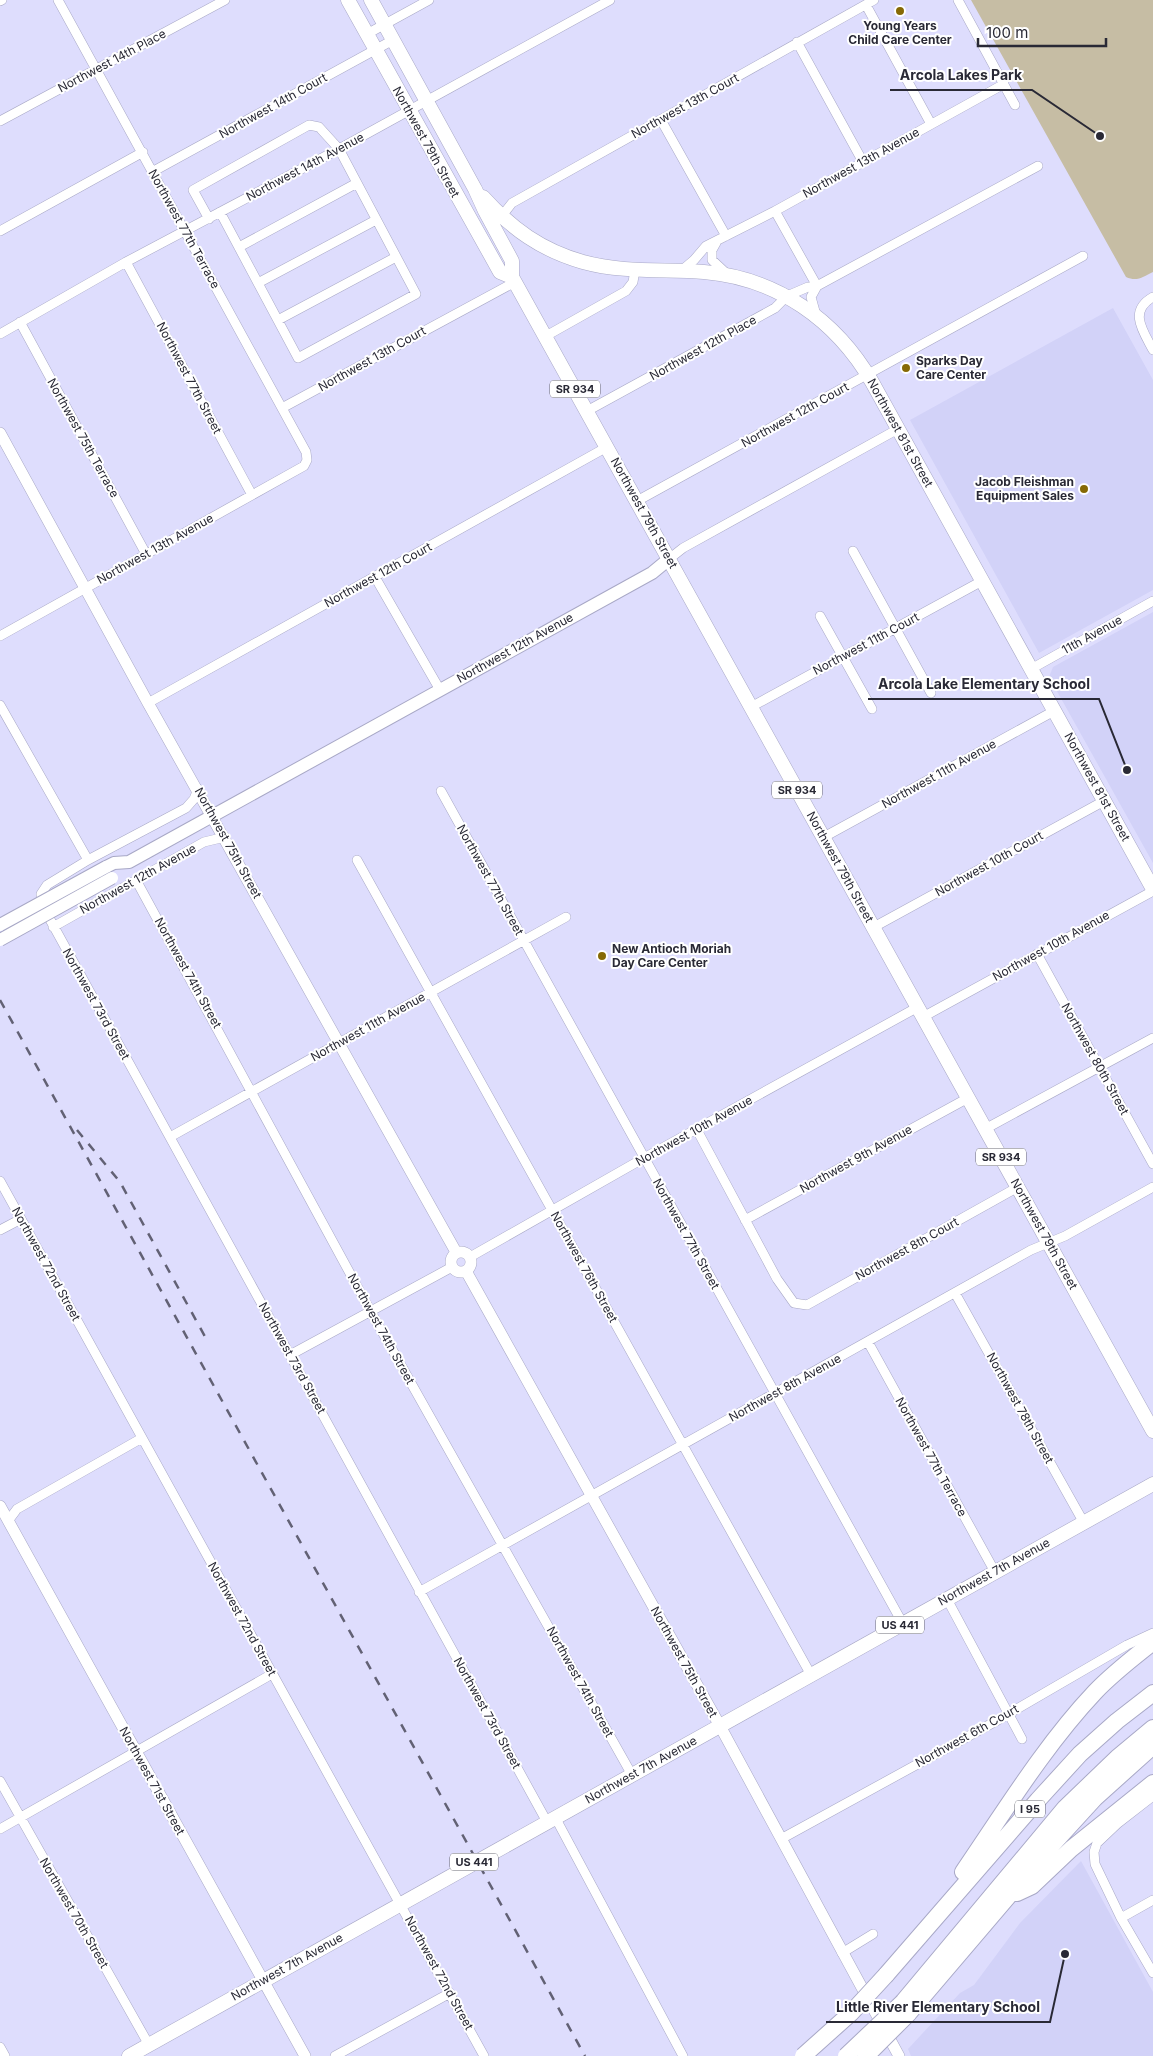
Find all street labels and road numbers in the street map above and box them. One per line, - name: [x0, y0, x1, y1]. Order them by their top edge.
- street label: Northwest 14th Place: [55, 26, 168, 95]
- street label: Northwest 14th Court: [216, 70, 329, 141]
- street label: Northwest 13th Court: [628, 70, 741, 141]
- street label: Northwest 79th Street: [390, 84, 463, 200]
- street label: Northwest 13th Avenue: [800, 124, 922, 201]
- street label: Northwest 14th Avenue: [243, 129, 366, 204]
- street label: Northwest 77th Terrace: [145, 167, 223, 291]
- street label: Northwest 12th Place: [647, 312, 759, 383]
- street label: Northwest 77th Street: [154, 319, 225, 436]
- street label: Northwest 13th Court: [315, 323, 428, 394]
- street label: Northwest 75th Terrace: [44, 375, 123, 500]
- street label: Northwest 81st Street: [864, 376, 937, 490]
- street label: Northwest 12th Court: [738, 379, 851, 450]
- road number: SR 934: [550, 380, 600, 398]
- street label: Northwest 79th Street: [608, 455, 681, 571]
- street label: Northwest 13th Avenue: [94, 510, 216, 587]
- street label: Northwest 12th Court: [321, 539, 434, 610]
- street label: Northwest 12th Avenue: [454, 609, 576, 686]
- street label: Northwest 11th Court: [810, 609, 922, 678]
- street label: 11th Avenue: [1059, 612, 1124, 657]
- street label: Northwest 81st Street: [1061, 730, 1134, 844]
- street label: Northwest 11th Avenue: [879, 736, 999, 811]
- road number: SR 934: [772, 782, 822, 798]
- street label: Northwest 75th Street: [192, 785, 265, 901]
- street label: Northwest 79th Street: [804, 809, 877, 925]
- street label: Northwest 77th Street: [454, 822, 527, 938]
- street label: Northwest 10th Court: [932, 828, 1045, 899]
- street label: Northwest 12th Avenue: [77, 840, 199, 917]
- street label: Northwest 10th Avenue: [990, 907, 1112, 984]
- street label: Northwest 74th Street: [152, 915, 225, 1031]
- street label: Northwest 73rd Street: [60, 945, 133, 1062]
- street label: Northwest 11th Avenue: [308, 989, 428, 1064]
- street label: Northwest 80th Street: [1058, 1000, 1132, 1117]
- street label: Northwest 10th Avenue: [633, 1092, 755, 1169]
- street label: Northwest 9th Avenue: [797, 1121, 915, 1196]
- road number: SR 934: [976, 1148, 1026, 1166]
- street label: Northwest 77th Street: [650, 1176, 723, 1292]
- street label: Northwest 79th Street: [1008, 1176, 1081, 1292]
- street label: Northwest 72nd Street: [9, 1204, 84, 1323]
- street label: Northwest 76th Street: [548, 1209, 621, 1325]
- street label: Northwest 8th Court: [853, 1214, 961, 1283]
- street label: Northwest 74th Street: [345, 1271, 418, 1387]
- street label: Northwest 73rd Street: [256, 1299, 329, 1416]
- street label: Northwest 8th Avenue: [726, 1350, 844, 1425]
- street label: Northwest 78th Street: [984, 1350, 1057, 1466]
- street label: Northwest 77th Terrace: [892, 1395, 970, 1519]
- street label: Northwest 7th Avenue: [935, 1535, 1052, 1609]
- street label: Northwest 72nd Street: [205, 1559, 280, 1678]
- street label: Northwest 75th Street: [648, 1604, 721, 1720]
- road number: US 441: [876, 1616, 924, 1634]
- street label: Northwest 74th Street: [544, 1624, 617, 1740]
- street label: Northwest 73rd Street: [451, 1654, 524, 1771]
- street label: Northwest 6th Court: [913, 1701, 1021, 1770]
- street label: Northwest 71st Street: [116, 1724, 188, 1838]
- street label: Northwest 7th Avenue: [582, 1733, 699, 1807]
- road number: I 95: [1015, 1800, 1045, 1818]
- road number: US 441: [450, 1854, 498, 1870]
- street label: Northwest 70th Street: [37, 1855, 112, 1971]
- street label: Northwest 72nd Street: [402, 1913, 477, 2032]
- street label: Northwest 7th Avenue: [228, 1930, 345, 2004]

